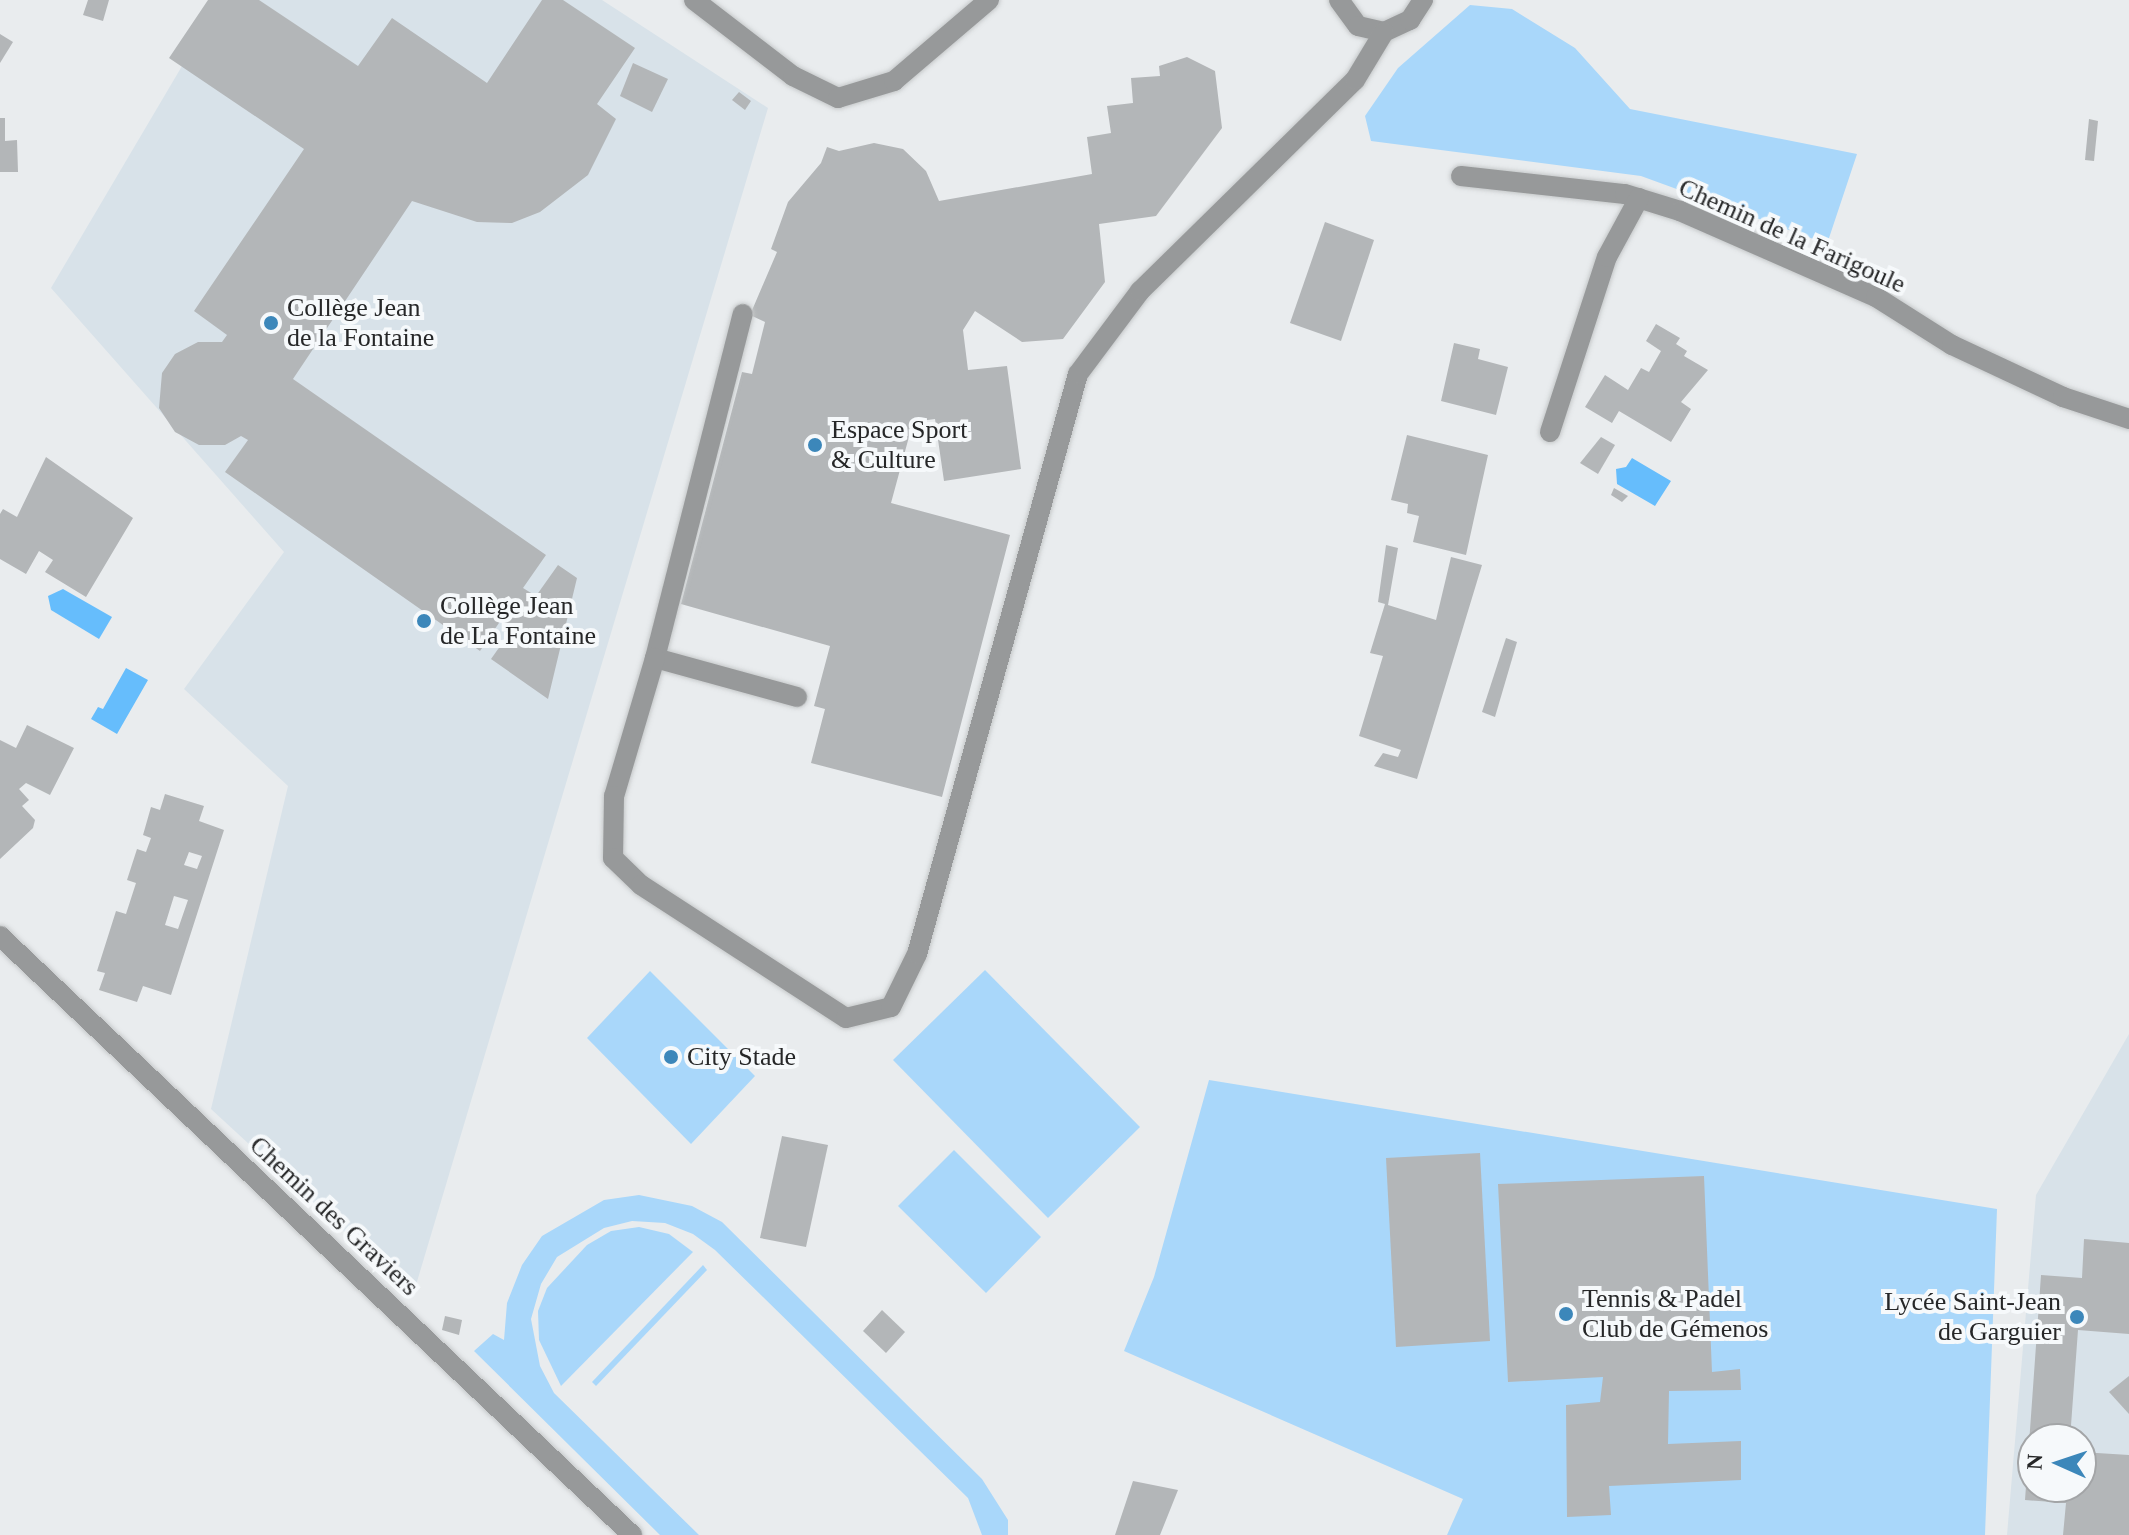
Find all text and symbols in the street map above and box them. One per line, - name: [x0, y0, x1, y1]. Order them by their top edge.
- street label: Chemin de la Farigoule: [1674, 172, 1910, 300]
- place label: Collège Jean de la Fontaine: [287, 292, 434, 354]
- marker: Collège Jean de la Fontaine: [262, 314, 280, 332]
- place label: Espace Sport & Culture: [831, 414, 967, 476]
- marker: Espace Sport & Culture: [806, 436, 824, 454]
- place label: Collège Jean de La Fontaine: [440, 590, 596, 652]
- marker: Collège Jean de La Fontaine: [415, 612, 433, 630]
- place label: City Stade: [687, 1041, 796, 1073]
- marker: City Stade: [662, 1048, 680, 1066]
- street label: Chemin des Graviers: [243, 1130, 425, 1302]
- place label: Tennis & Padel Club de Gémenos: [1582, 1283, 1768, 1344]
- place label: Lycée Saint-Jean de Garguier: [1884, 1286, 2061, 1348]
- marker: Tennis & Padel Club de Gémenos: [1557, 1305, 1575, 1323]
- marker: Lycée Saint-Jean de Garguier: [2068, 1308, 2086, 1326]
- north arrow: [2017, 1423, 2097, 1503]
- text: N: [2022, 1453, 2047, 1470]

